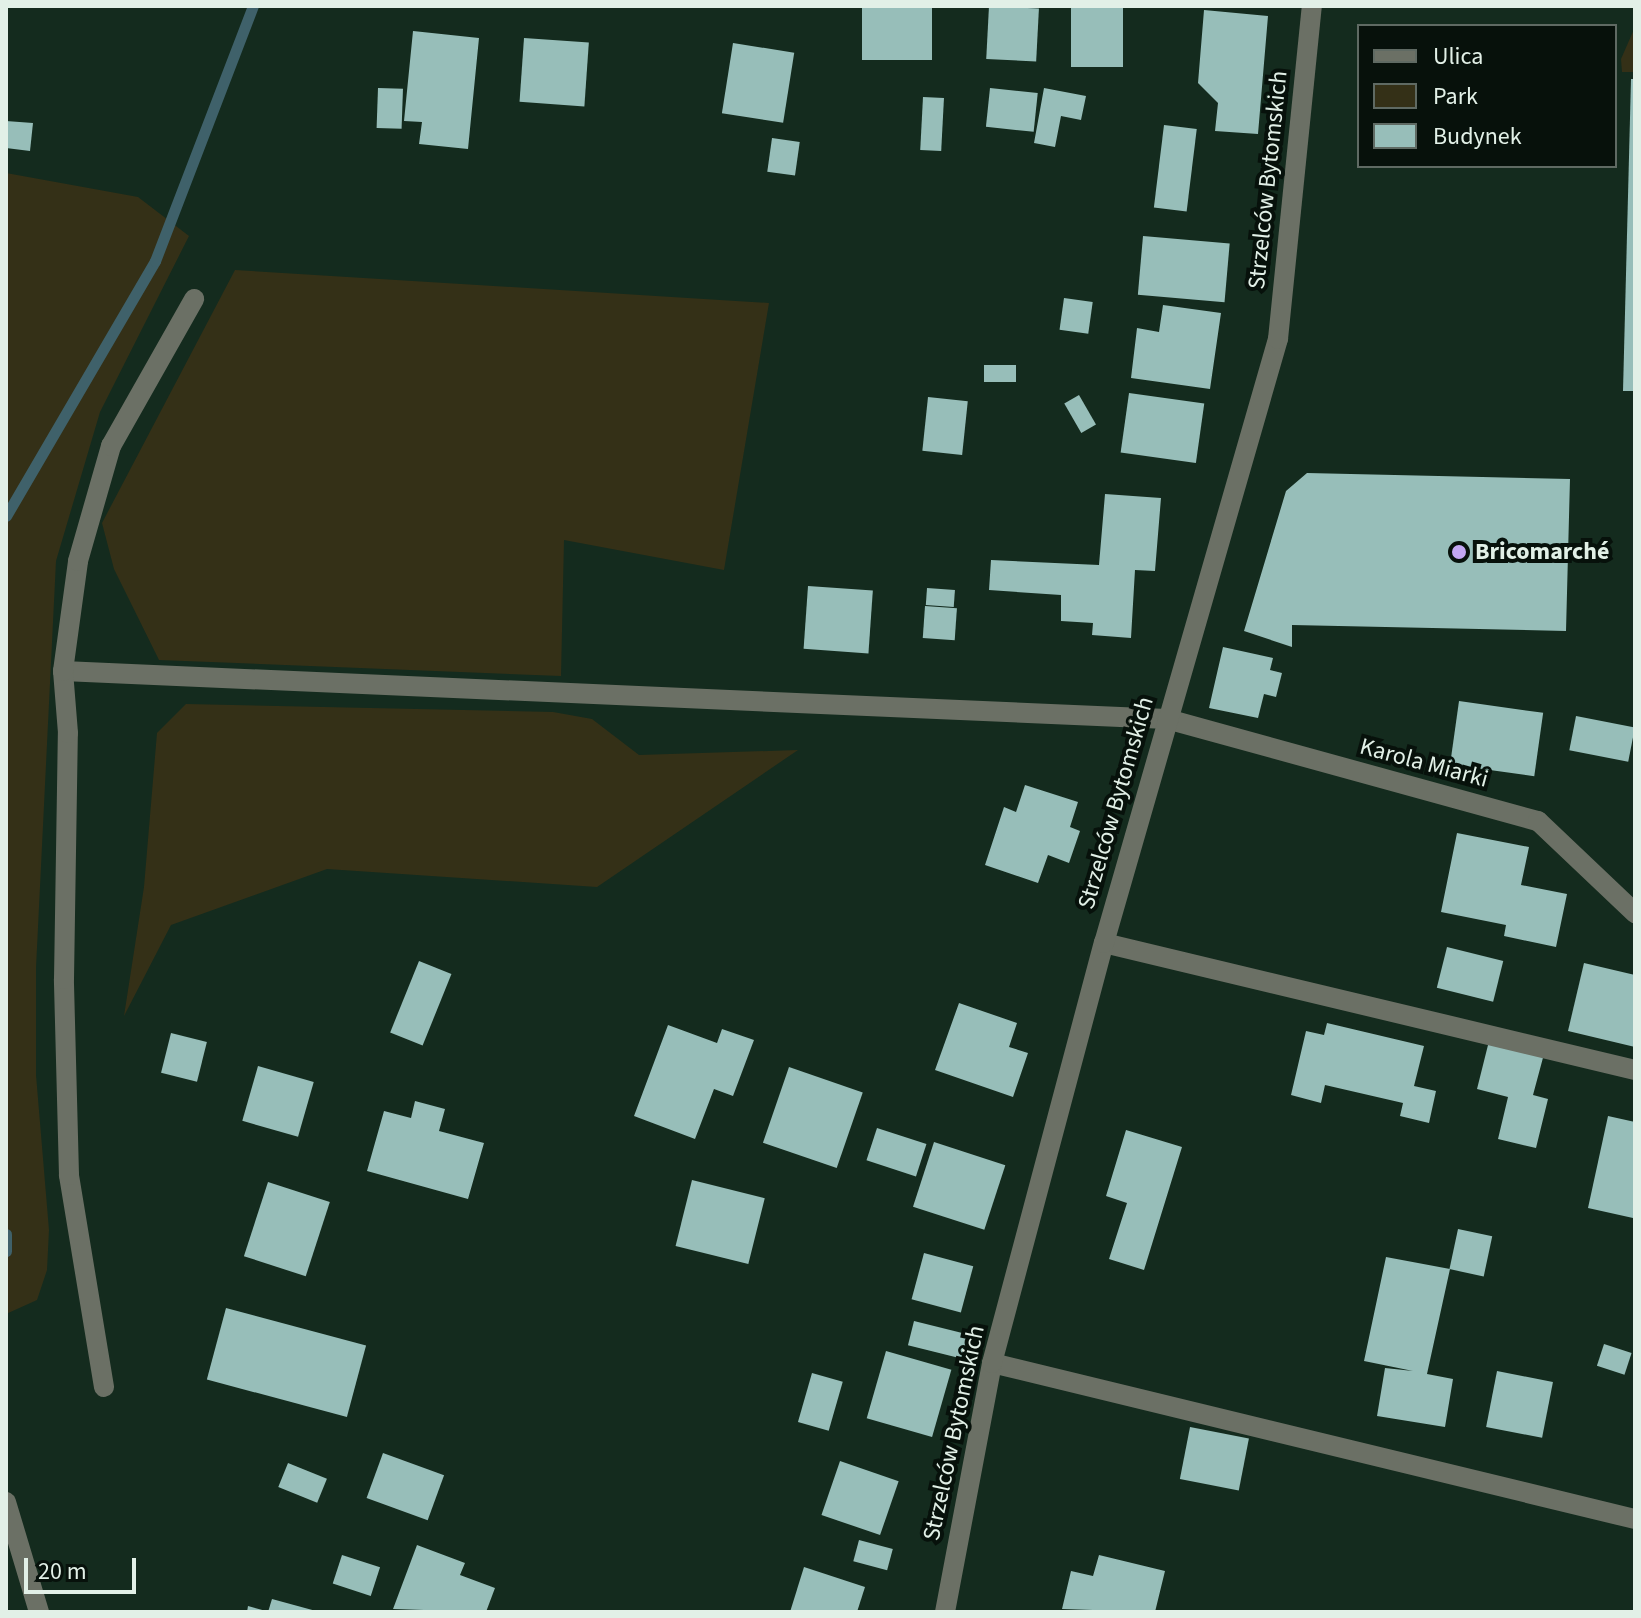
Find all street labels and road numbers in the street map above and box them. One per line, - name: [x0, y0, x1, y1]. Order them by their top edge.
- street label: Strzelców Bytomskich: [1242, 69, 1294, 291]
- street label: Strzelców Bytomskich: [1072, 694, 1160, 912]
- street label: Karola Miarki: [1357, 732, 1491, 794]
- street label: Strzelców Bytomskich: [917, 1323, 991, 1543]

